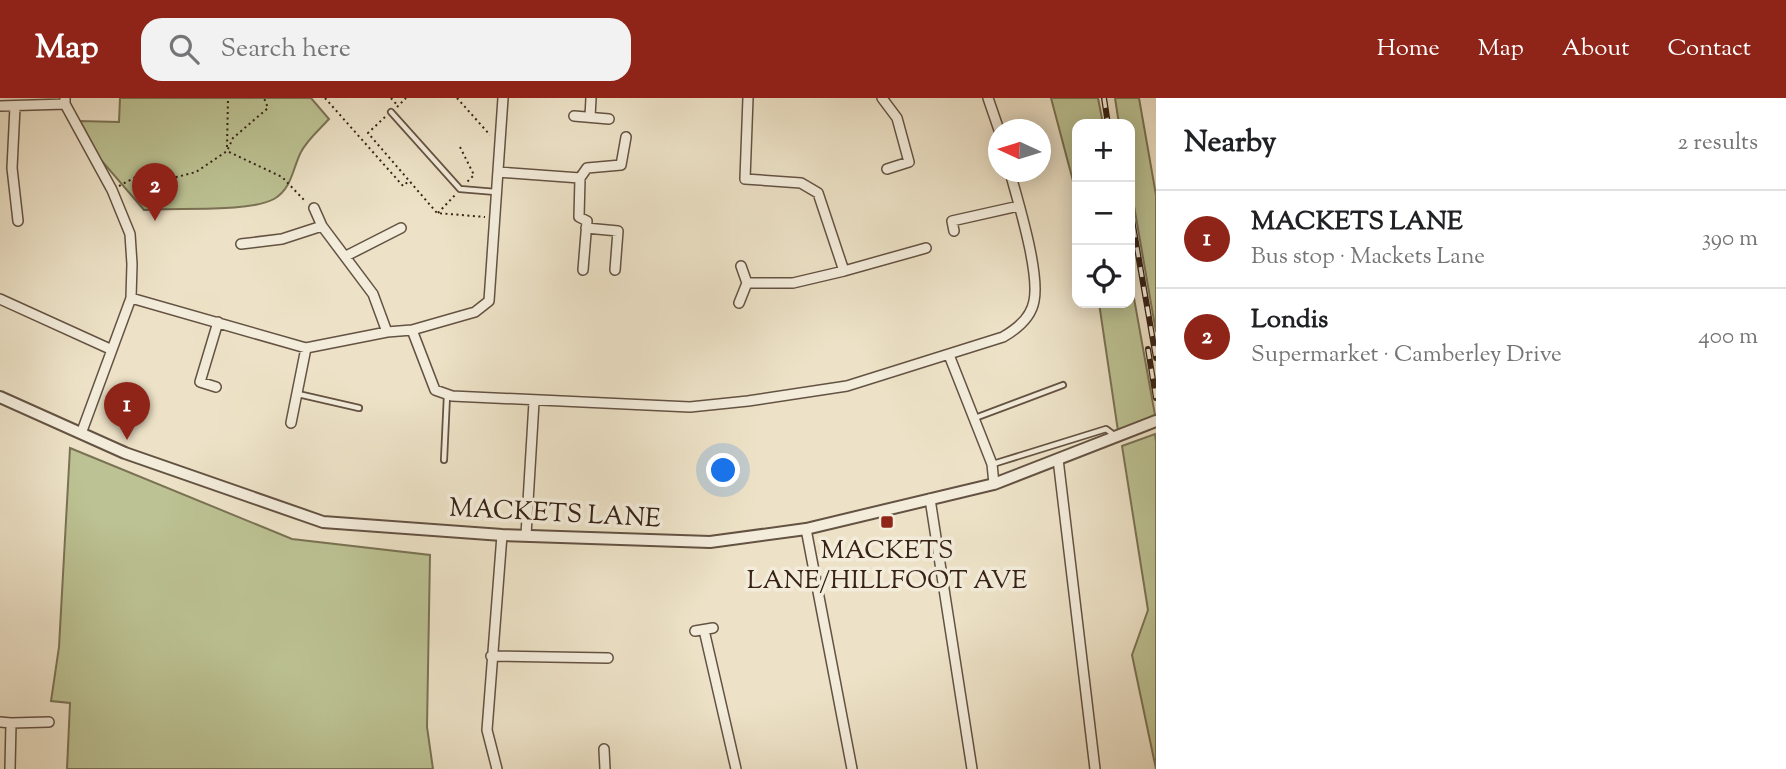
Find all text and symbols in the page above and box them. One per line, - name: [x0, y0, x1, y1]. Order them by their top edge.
- search box: [141, 18, 631, 81]
- text: Map: [35, 25, 99, 73]
- icon: search: [165, 30, 203, 68]
- text: Search here: [221, 31, 351, 68]
- text: Home: [1377, 32, 1440, 66]
- text: Map: [1478, 32, 1524, 66]
- text: About: [1562, 32, 1629, 66]
- text: Contact: [1667, 32, 1751, 66]
- north arrow: [988, 119, 1051, 182]
- map controls: [1072, 119, 1135, 308]
- button: +: [1072, 119, 1135, 182]
- text: Nearby: [1184, 122, 1276, 165]
- text: 2 results: [1678, 127, 1758, 160]
- pin: 2: [132, 163, 178, 221]
- button: −: [1072, 182, 1135, 245]
- text: MACKETS LANE: [1251, 204, 1463, 241]
- text: 1: [1203, 223, 1211, 256]
- text: 390 m: [1702, 223, 1758, 256]
- text: Bus stop · Mackets Lane: [1251, 241, 1485, 274]
- button: locate: [1072, 245, 1135, 308]
- text: Londis: [1251, 302, 1328, 339]
- text: 2: [1202, 321, 1212, 354]
- text: 400 m: [1698, 321, 1758, 354]
- text: Supermarket · Camberley Drive: [1251, 339, 1562, 372]
- pin: 1: [104, 382, 150, 440]
- your location: [706, 453, 740, 487]
- street label: MACKETS LANE: [448, 490, 662, 539]
- marker: MACKETS LANE/HILLFOOT AVE: [879, 514, 895, 530]
- place label: MACKETS LANE/HILLFOOT AVE: [747, 533, 1028, 600]

